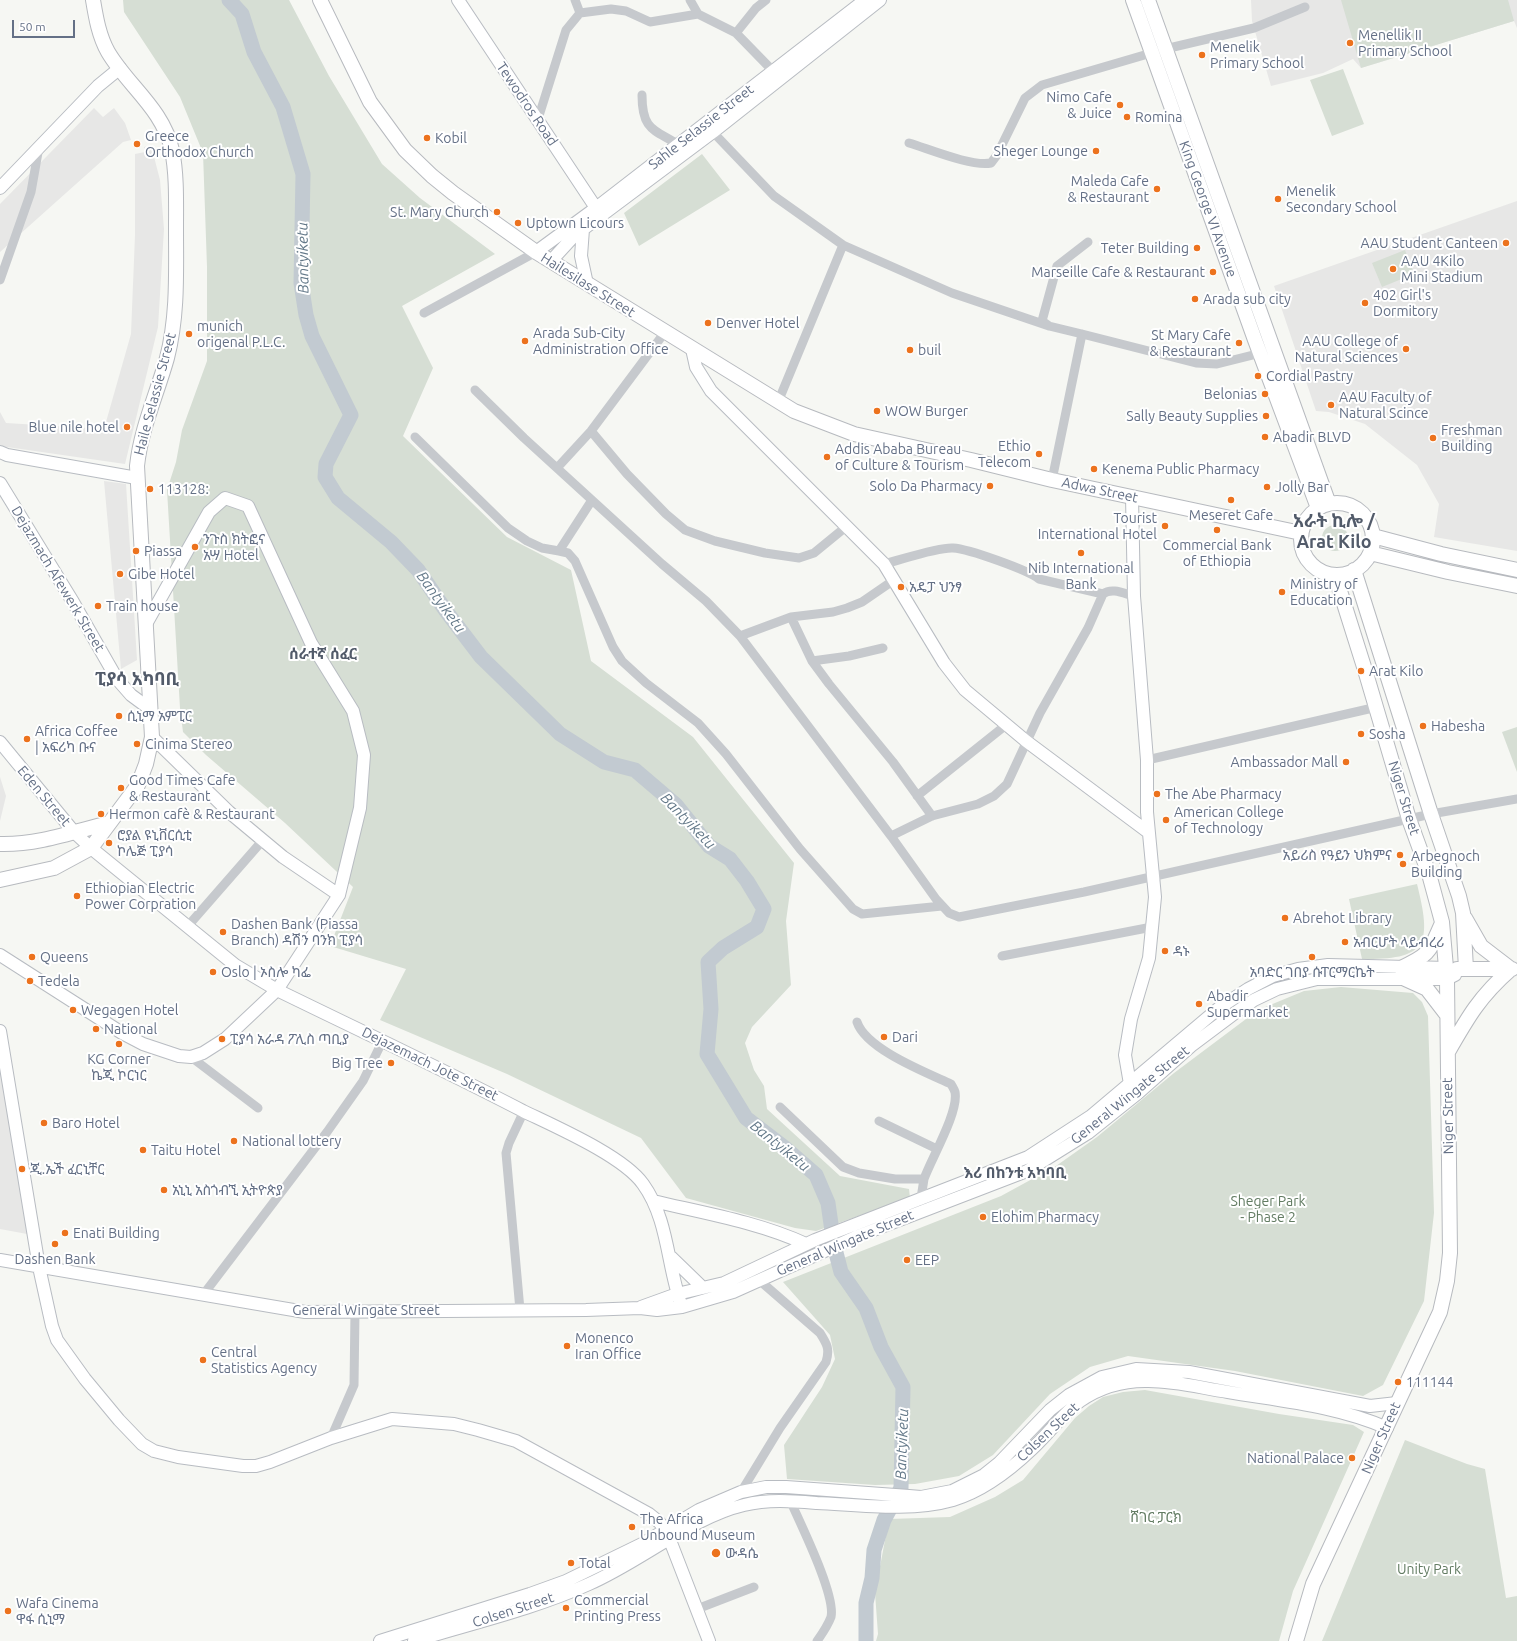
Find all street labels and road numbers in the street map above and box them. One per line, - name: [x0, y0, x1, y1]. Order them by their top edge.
- street label: Tewodros Road: [493, 59, 561, 149]
- street label: Sahle Selassie Street: [645, 81, 757, 173]
- street label: King George VI Avenue: [1176, 139, 1240, 279]
- street label: Hailesilase Street: [538, 249, 638, 321]
- street label: Haile Selassie Street: [131, 331, 179, 457]
- street label: Adwa Street: [1060, 474, 1140, 506]
- street label: Dejazmach Afewerk Street: [8, 503, 108, 655]
- street label: Niger Street: [1385, 759, 1423, 837]
- street label: Eden Street: [14, 762, 74, 830]
- street label: Dejazemach Jote Street: [359, 1024, 501, 1104]
- street label: General Wingate Street: [1067, 1042, 1193, 1148]
- street label: Niger Street: [1439, 1077, 1457, 1155]
- street label: General Wingate Street: [774, 1206, 916, 1280]
- street label: General Wingate Street: [292, 1302, 440, 1318]
- street label: Colsen Steet: [1013, 1399, 1083, 1465]
- street label: Niger Street: [1358, 1400, 1404, 1476]
- street label: Colsen Street: [470, 1589, 556, 1631]

